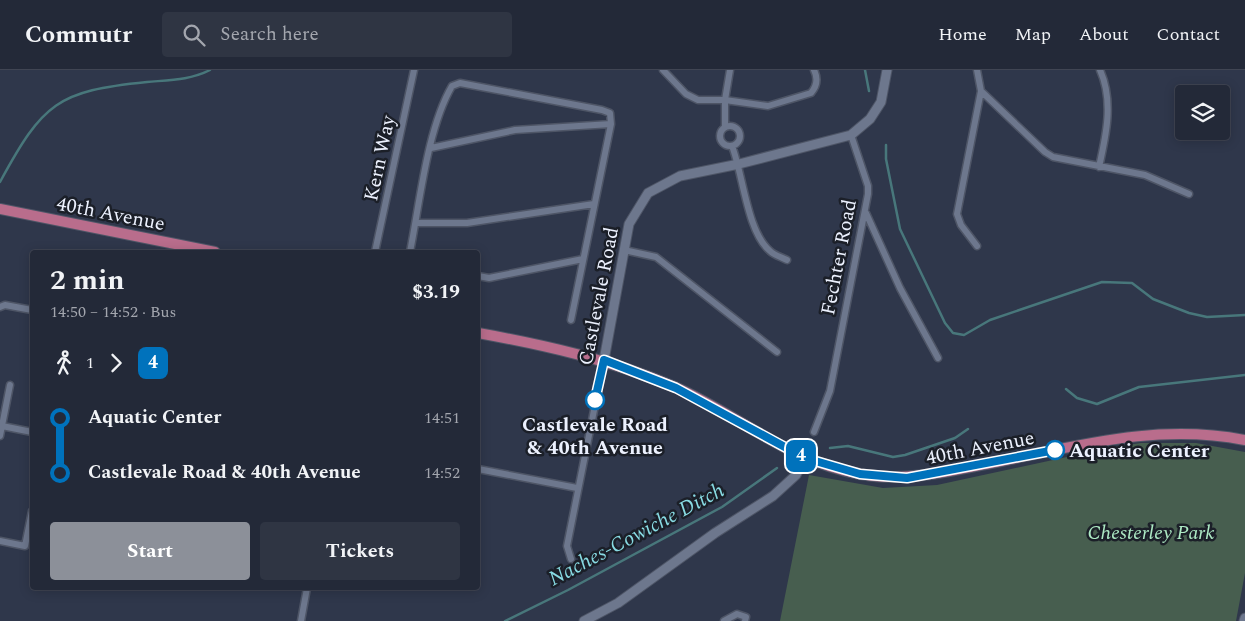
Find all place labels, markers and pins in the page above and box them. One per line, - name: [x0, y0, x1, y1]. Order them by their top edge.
- marker: Castlevale Road & 40th Avenue: [585, 390, 605, 410]
- place label: Castlevale Road & 40th Avenue: [522, 410, 668, 463]
- place label: Aquatic Center: [1069, 436, 1210, 466]
- marker: Aquatic Center: [1045, 440, 1065, 460]

